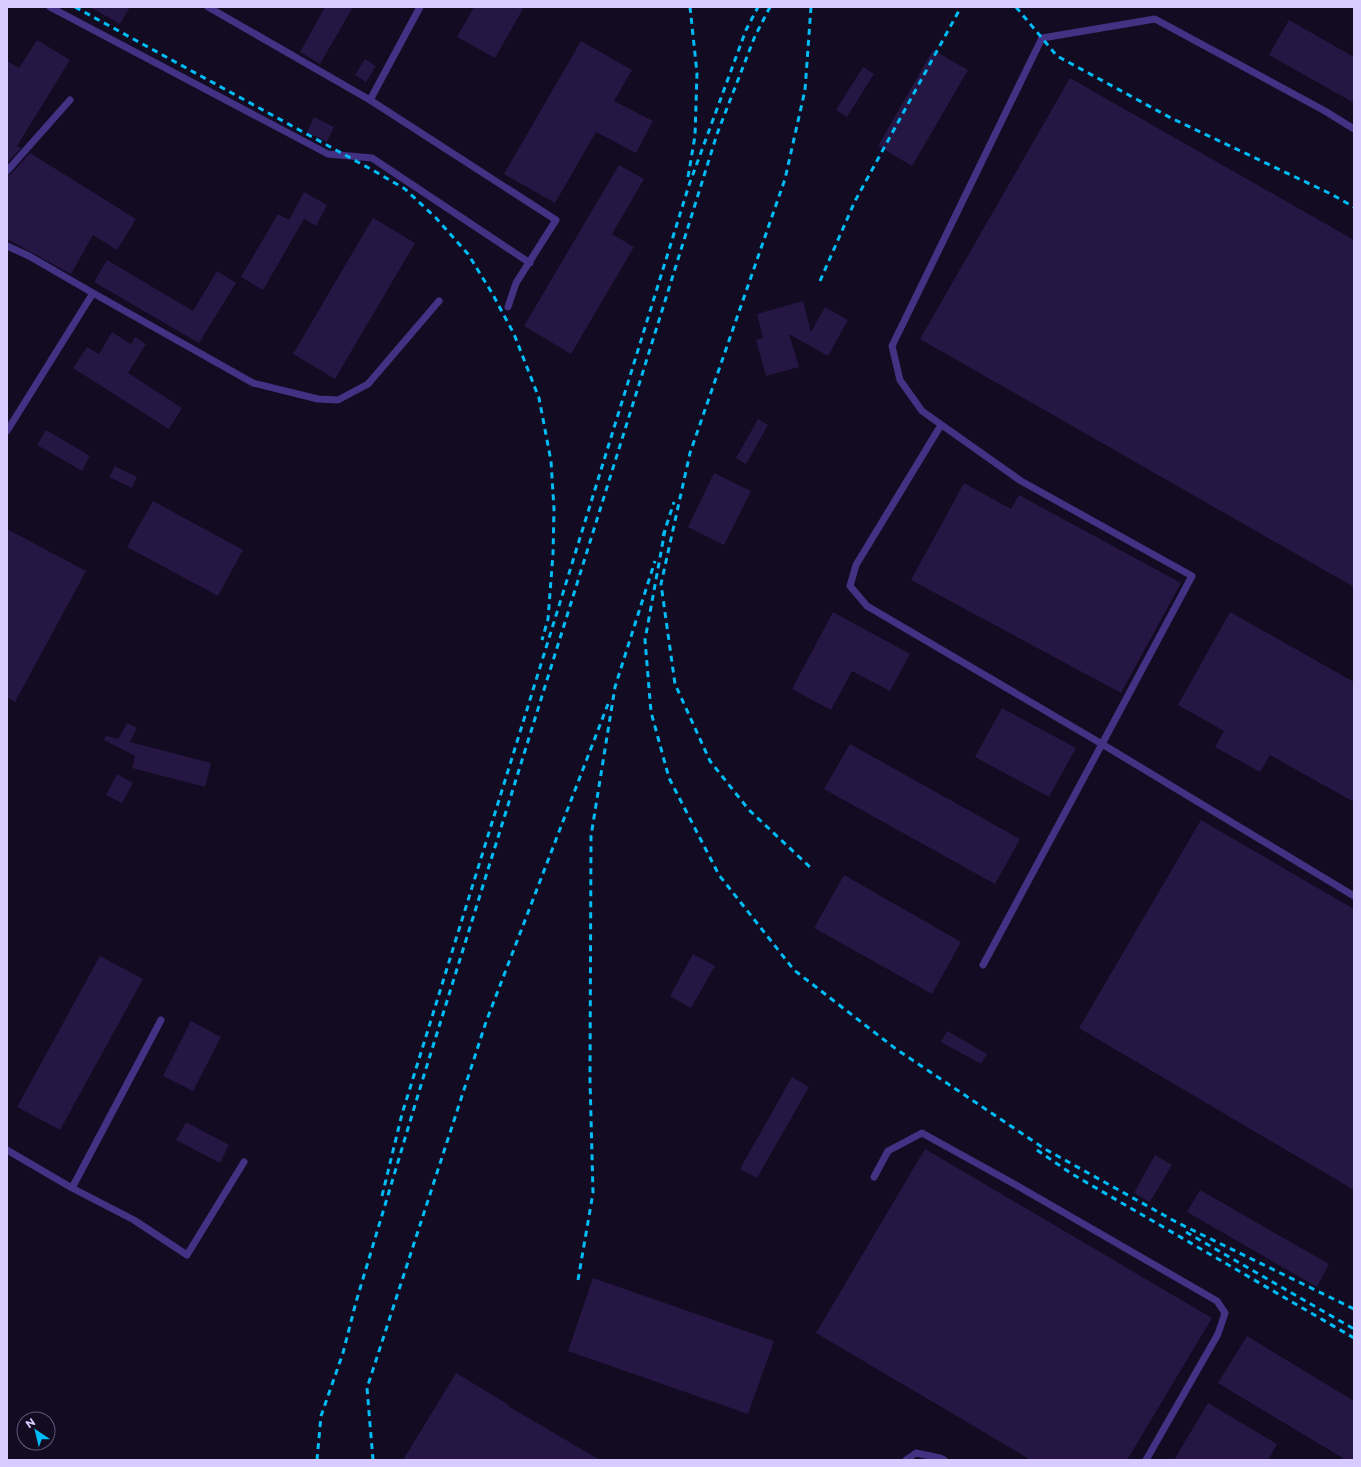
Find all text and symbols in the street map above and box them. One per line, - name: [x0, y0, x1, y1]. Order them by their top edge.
- north arrow: [16, 1411, 56, 1451]
- text: N: [23, 1415, 38, 1431]

